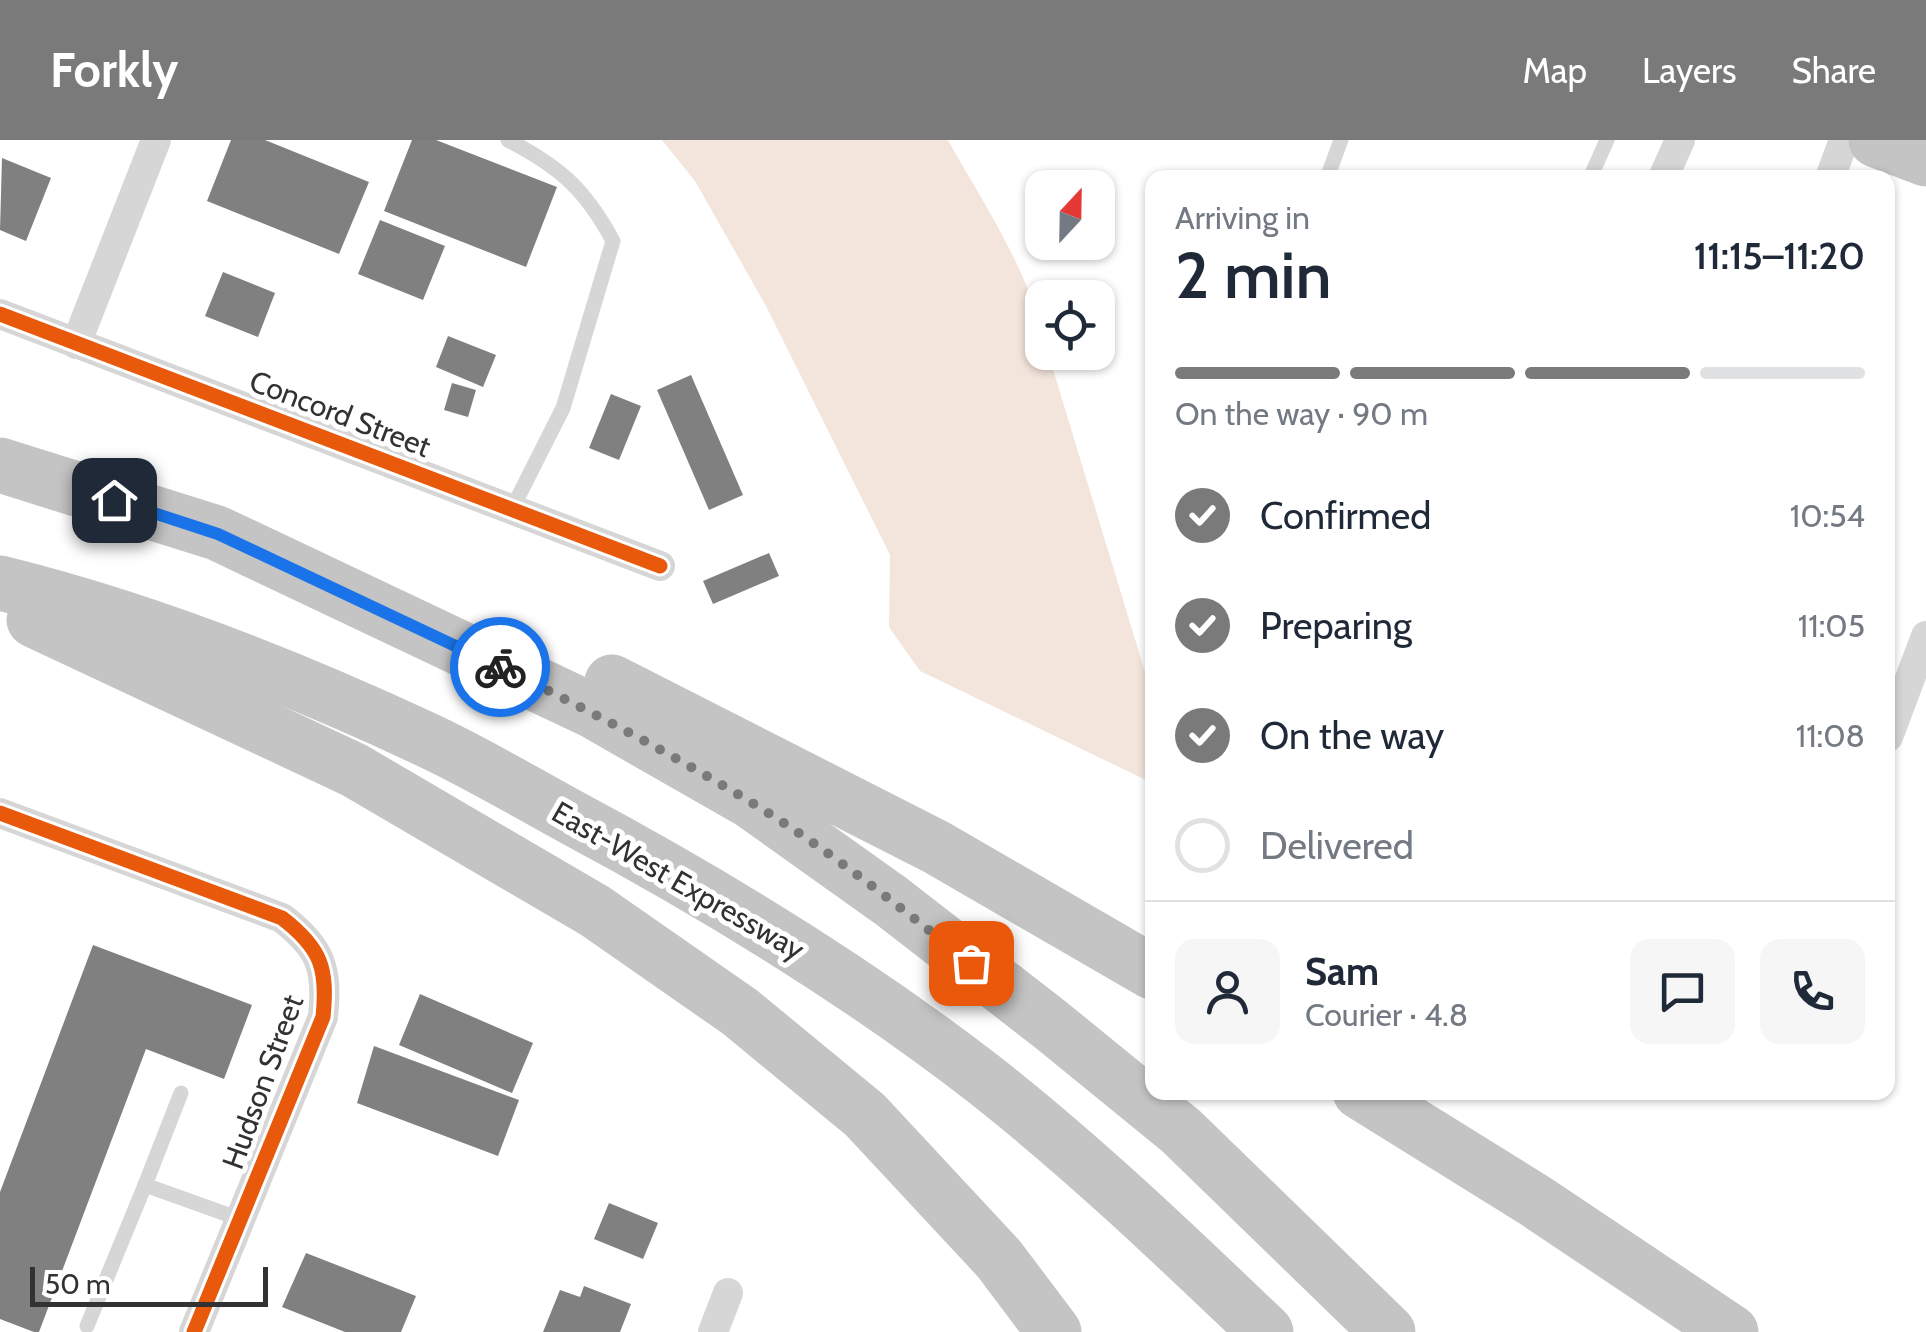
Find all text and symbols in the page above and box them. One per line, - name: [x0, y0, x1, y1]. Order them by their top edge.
- text: Forkly: [50, 41, 178, 99]
- text: Map: [1523, 49, 1587, 92]
- text: Layers: [1642, 49, 1736, 92]
- text: Share: [1791, 49, 1876, 92]
- north arrow: [1025, 170, 1115, 260]
- map controls: [1025, 170, 1115, 370]
- text: Arriving in: [1175, 198, 1310, 237]
- text: 11:15–11:20: [1694, 232, 1865, 279]
- text: 2 min: [1175, 235, 1332, 314]
- button: locate: [1025, 280, 1115, 370]
- street label: Concord Street: [244, 362, 436, 465]
- text: On the way · 90 m: [1175, 394, 1428, 433]
- pin: [72, 458, 157, 543]
- icon: home: [87, 473, 142, 528]
- icon: check: [1175, 488, 1230, 543]
- text: Confirmed: [1260, 492, 1431, 539]
- text: 10:54: [1790, 496, 1865, 535]
- icon: check: [1175, 598, 1230, 653]
- text: Preparing: [1260, 602, 1412, 649]
- text: 11:05: [1798, 606, 1865, 645]
- courier: [450, 617, 550, 717]
- icon: bike: [473, 640, 528, 695]
- icon: check: [1175, 708, 1230, 763]
- text: On the way: [1260, 712, 1444, 759]
- text: 11:08: [1796, 716, 1865, 755]
- street label: East-West Expressway: [545, 793, 811, 968]
- text: Delivered: [1260, 822, 1414, 869]
- pin: [929, 921, 1014, 1006]
- icon: bag: [944, 936, 999, 991]
- button: person: [1175, 939, 1280, 1044]
- button: chat: [1630, 939, 1735, 1044]
- button: phone: [1760, 939, 1865, 1044]
- text: Sam: [1305, 948, 1379, 995]
- street label: Hudson Street: [214, 990, 311, 1174]
- text: Courier · 4.8: [1305, 995, 1468, 1034]
- scale bar: [30, 1262, 268, 1306]
- text: 50 m: [45, 1267, 111, 1301]

